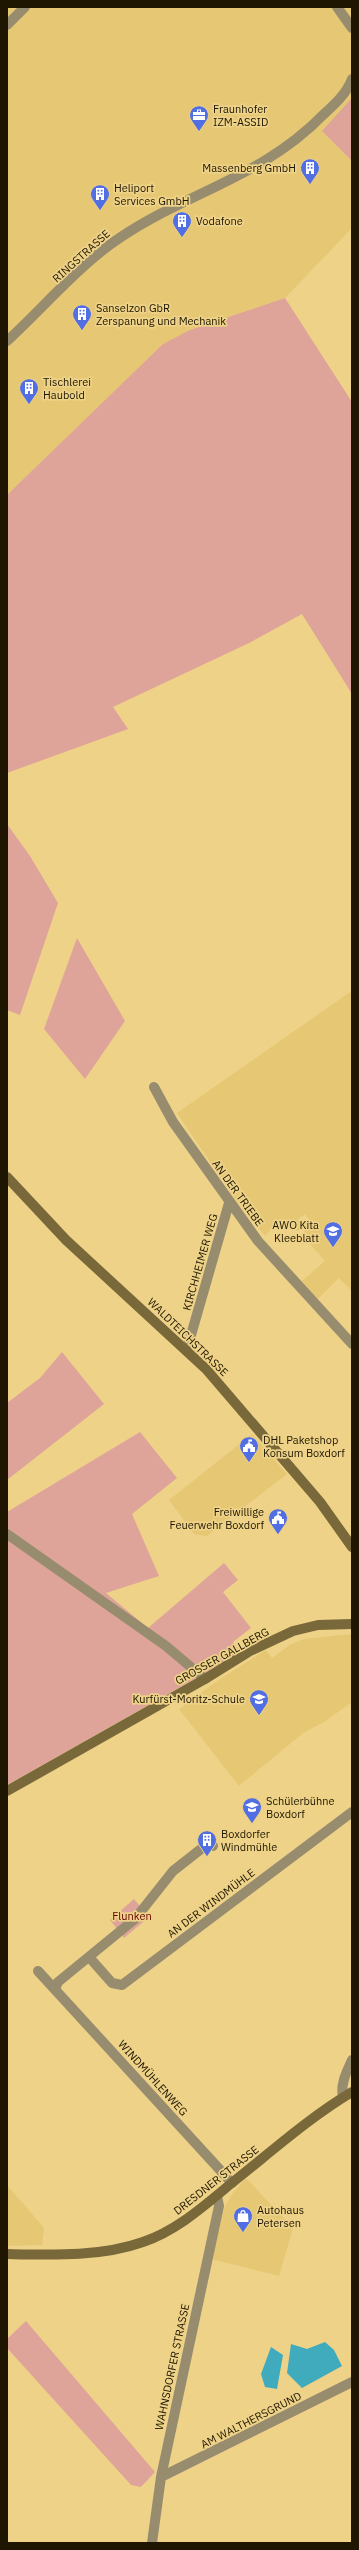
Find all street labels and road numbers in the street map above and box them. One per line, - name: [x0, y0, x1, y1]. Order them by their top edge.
- street label: RINGSTRASSE: [49, 227, 113, 285]
- street label: AN DER TRIEBE: [209, 1157, 267, 1229]
- street label: KIRCHHEIMER WEG: [179, 1212, 221, 1312]
- street label: WALDTEICHSTRASSE: [145, 1295, 231, 1379]
- street label: GROSSER GALLBERG: [173, 1624, 271, 1688]
- street label: AN DER WINDMÜHLE: [164, 1865, 258, 1941]
- street label: WINDMÜHLENWEG: [115, 2037, 191, 2119]
- street label: DRESDNER STRASSE: [171, 2142, 261, 2218]
- street label: WAHNSDORFER STRASSE: [152, 2303, 192, 2431]
- street label: AM WALTHERSGRUND: [198, 2389, 304, 2451]

